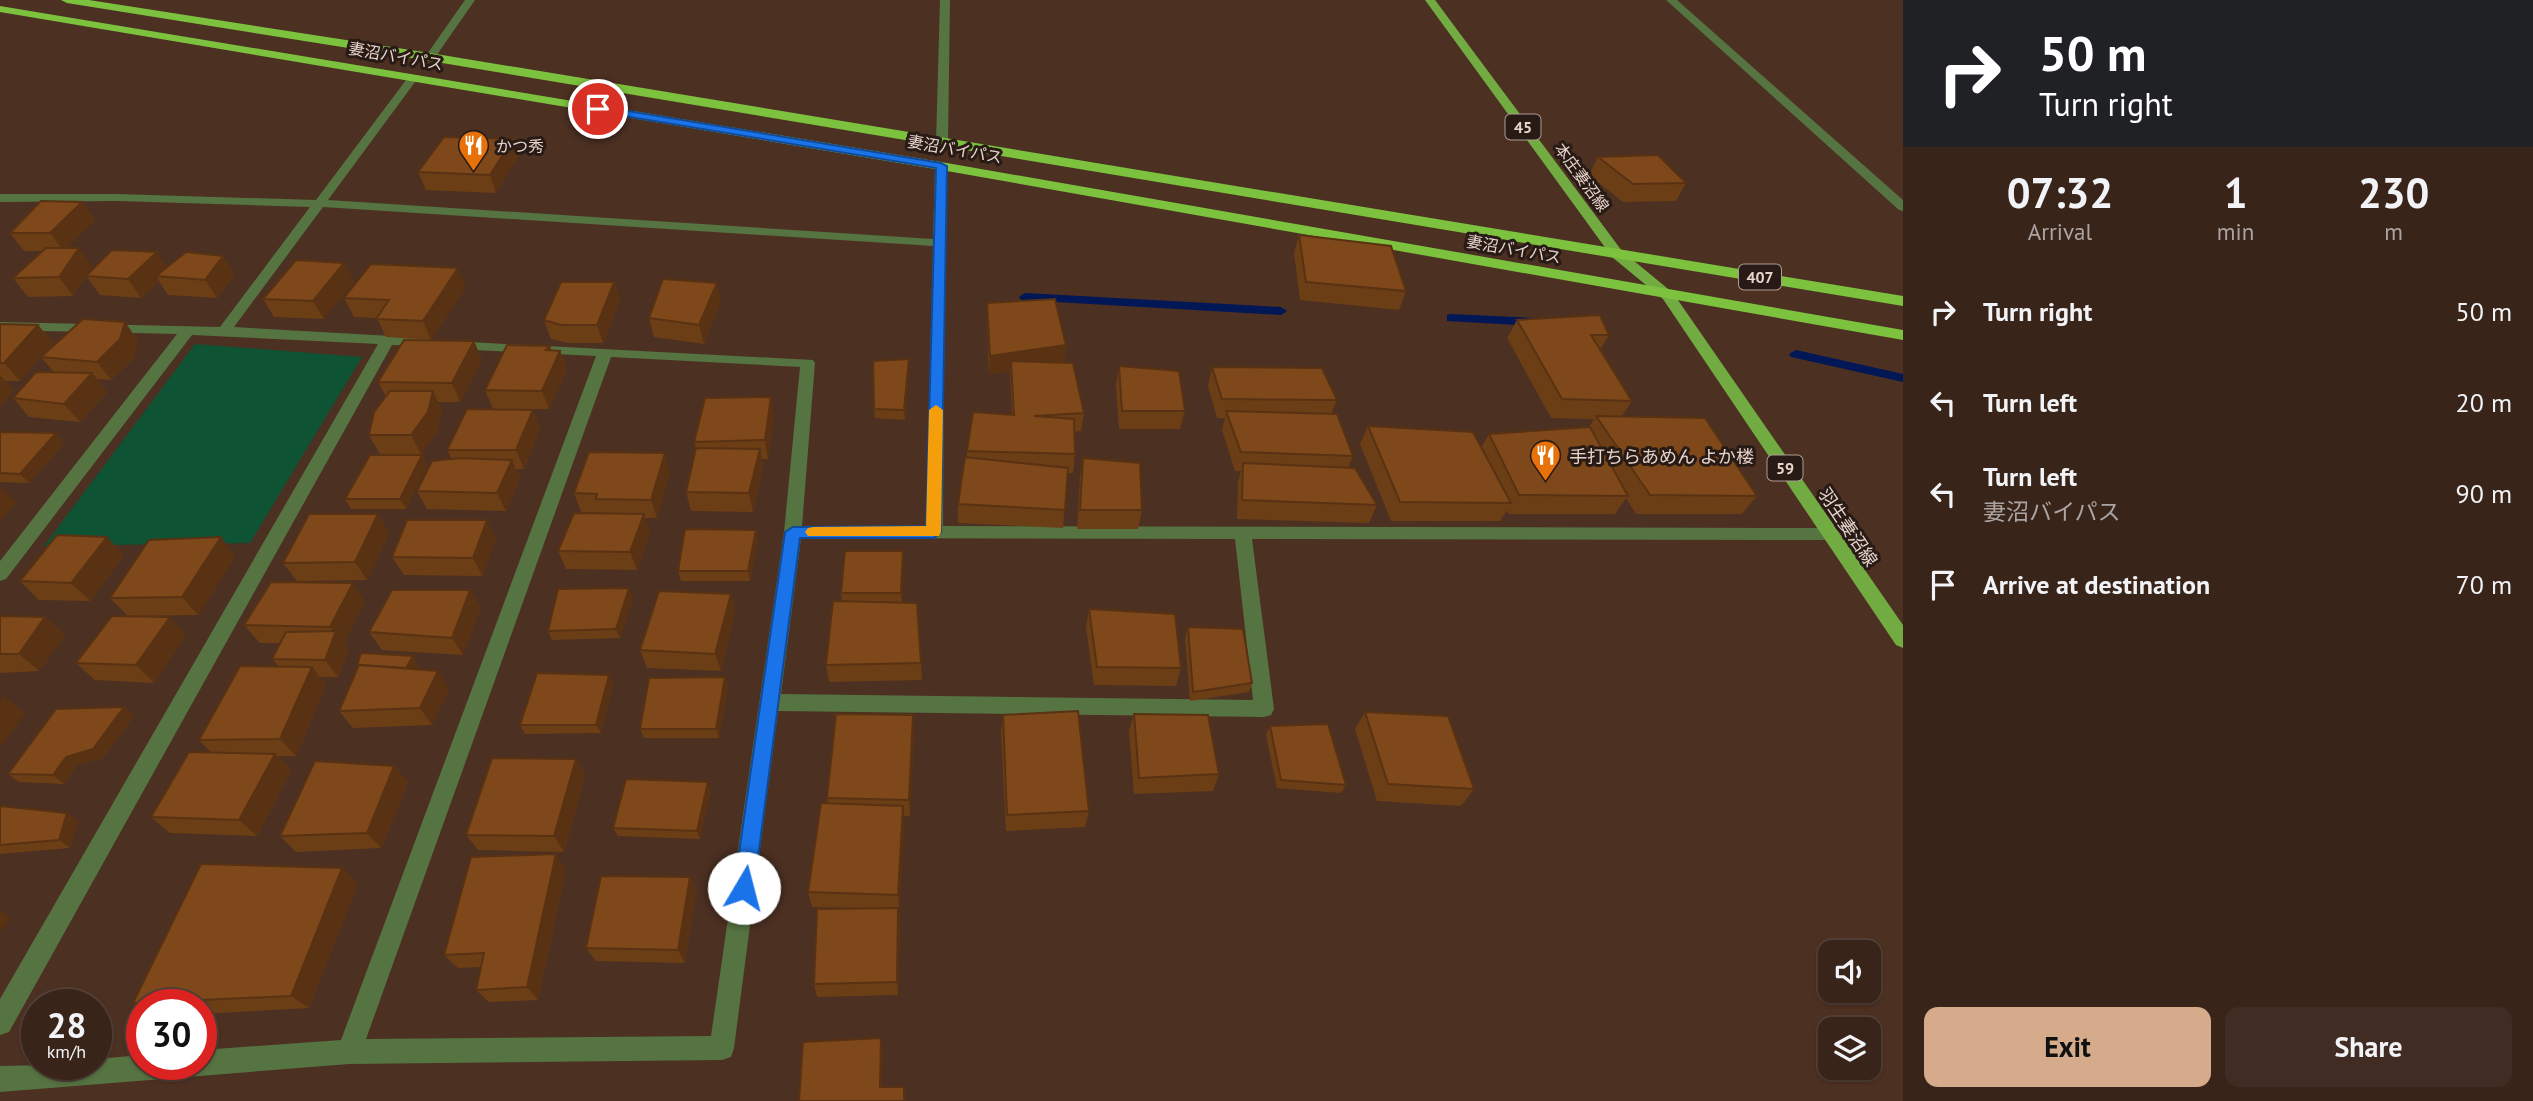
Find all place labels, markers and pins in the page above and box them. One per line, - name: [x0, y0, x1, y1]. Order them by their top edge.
- pin: [568, 79, 628, 139]
- restaurant icon: かつ秀: [456, 129, 490, 173]
- place label: かつ秀: [496, 136, 544, 156]
- restaurant icon: 手打ちらあめん よか楼: [1529, 439, 1563, 483]
- place label: 手打ちらあめん よか楼: [1569, 445, 1754, 468]

